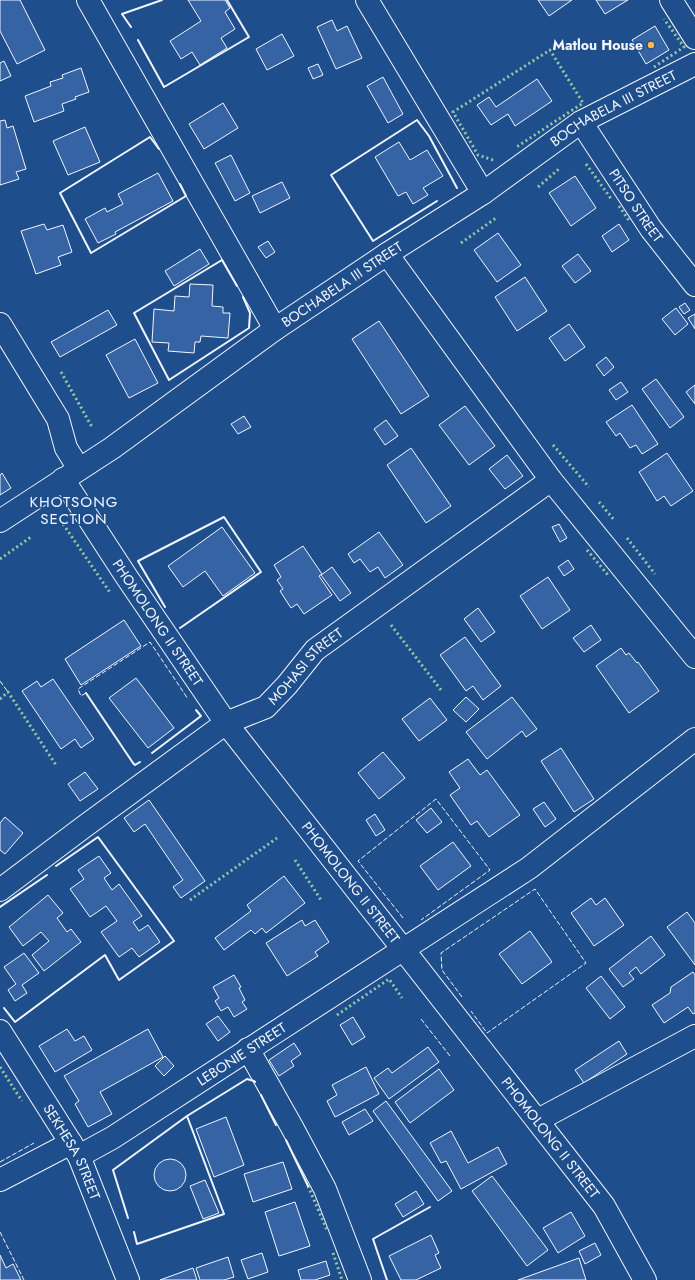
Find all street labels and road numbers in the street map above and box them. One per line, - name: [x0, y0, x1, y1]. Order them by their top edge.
- street label: BOCHABELA III STREET: [546, 65, 680, 151]
- street label: PITSO STREET: [604, 165, 668, 247]
- street label: BOCHABELA III STREET: [277, 236, 407, 332]
- street label: PHOMOLONG II STREET: [108, 555, 208, 690]
- street label: MOHASI STREET: [263, 623, 347, 709]
- street label: PHOMOLONG II STREET: [297, 818, 405, 948]
- street label: LEBONIE STREET: [193, 1017, 291, 1090]
- street label: PHOMOLONG II STREET: [497, 1073, 605, 1203]
- street label: SEKHESA STREET: [39, 1100, 105, 1203]

